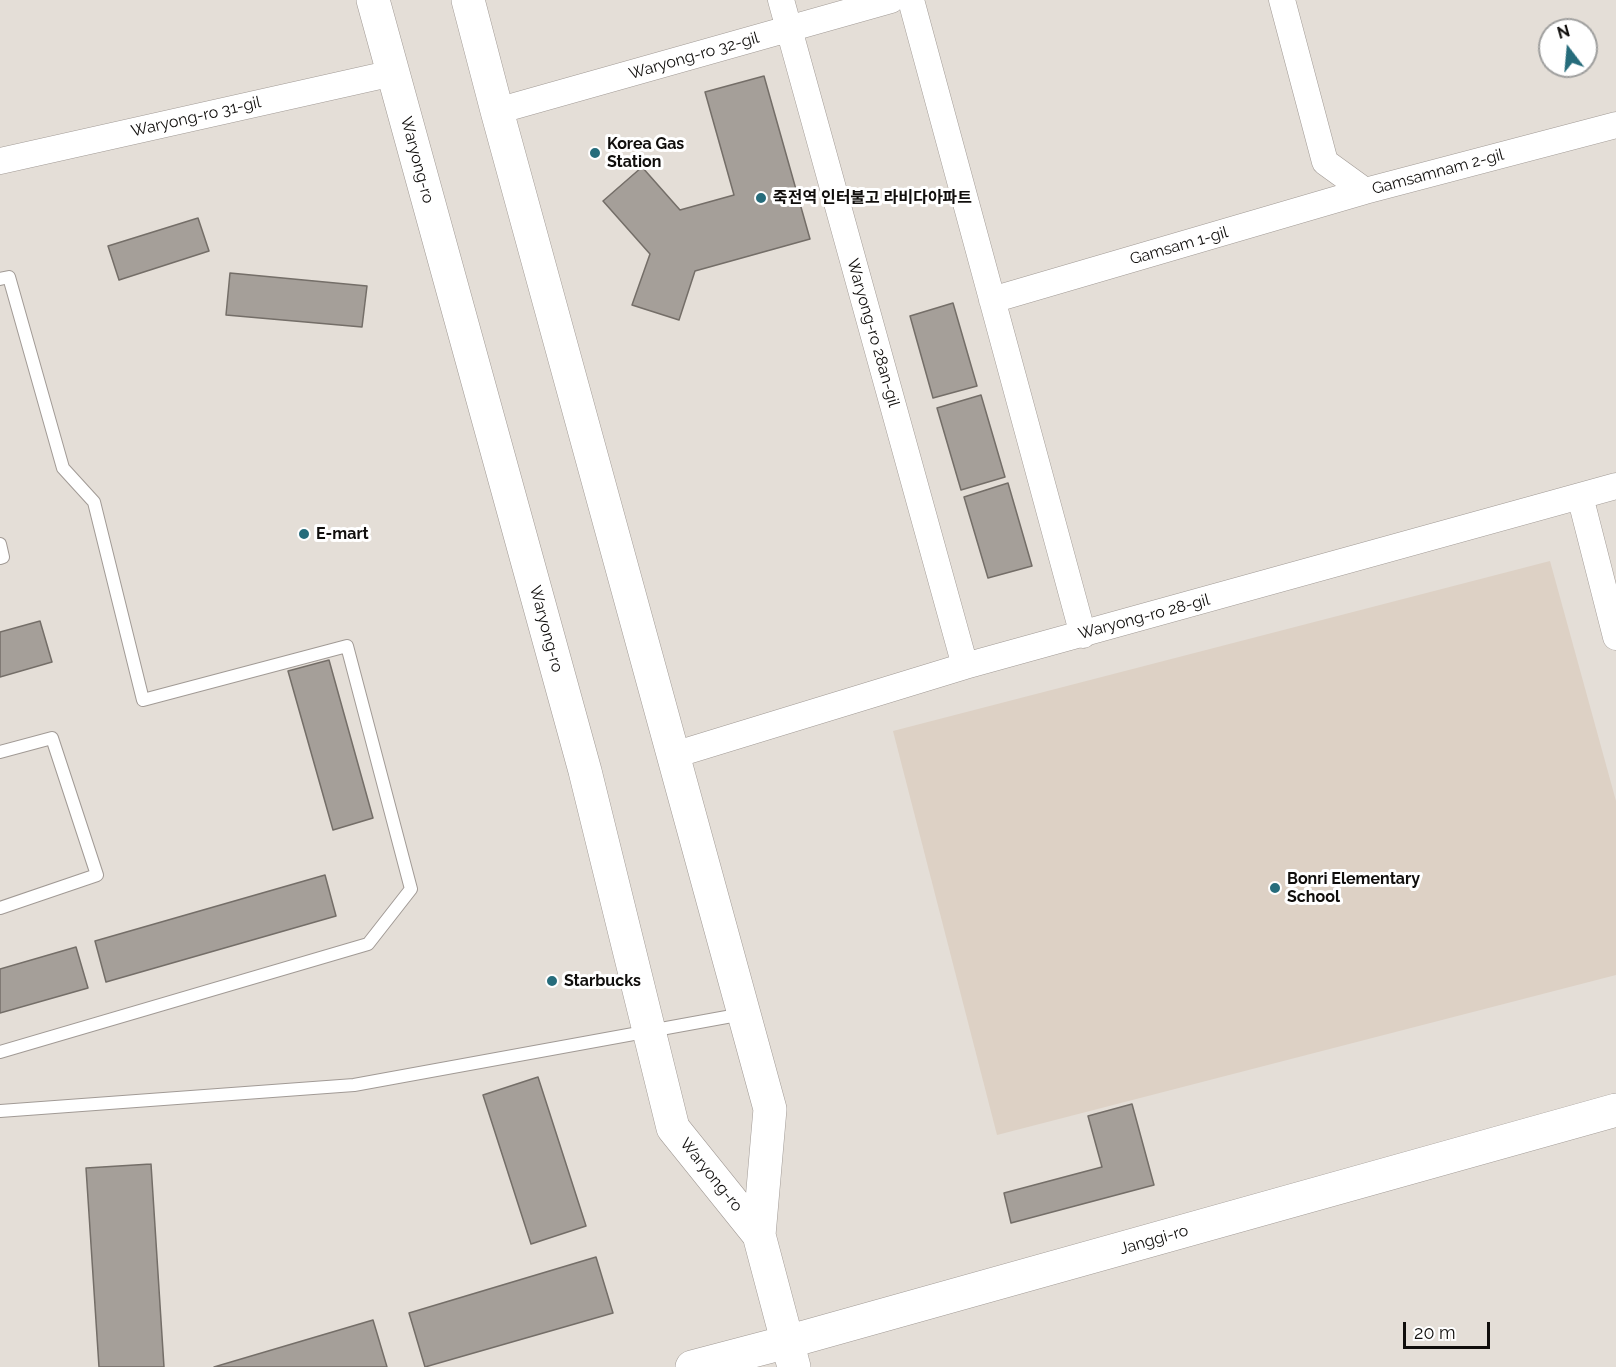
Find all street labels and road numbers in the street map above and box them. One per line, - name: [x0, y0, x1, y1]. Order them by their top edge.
- street label: Waryong-ro 32-gil: [627, 28, 761, 84]
- street label: Waryong-ro 31-gil: [129, 93, 263, 141]
- street label: Waryong-ro: [396, 115, 438, 205]
- street label: Gamsamnam 2-gil: [1370, 145, 1506, 199]
- street label: Gamsam 1-gil: [1128, 223, 1230, 269]
- street label: Waryong-ro 28an-gil: [843, 257, 903, 409]
- street label: Waryong-ro: [525, 584, 567, 674]
- street label: Waryong-ro 28-gil: [1076, 590, 1212, 644]
- street label: Waryong-ro: [676, 1134, 746, 1216]
- street label: Janggi-ro: [1117, 1221, 1191, 1259]

